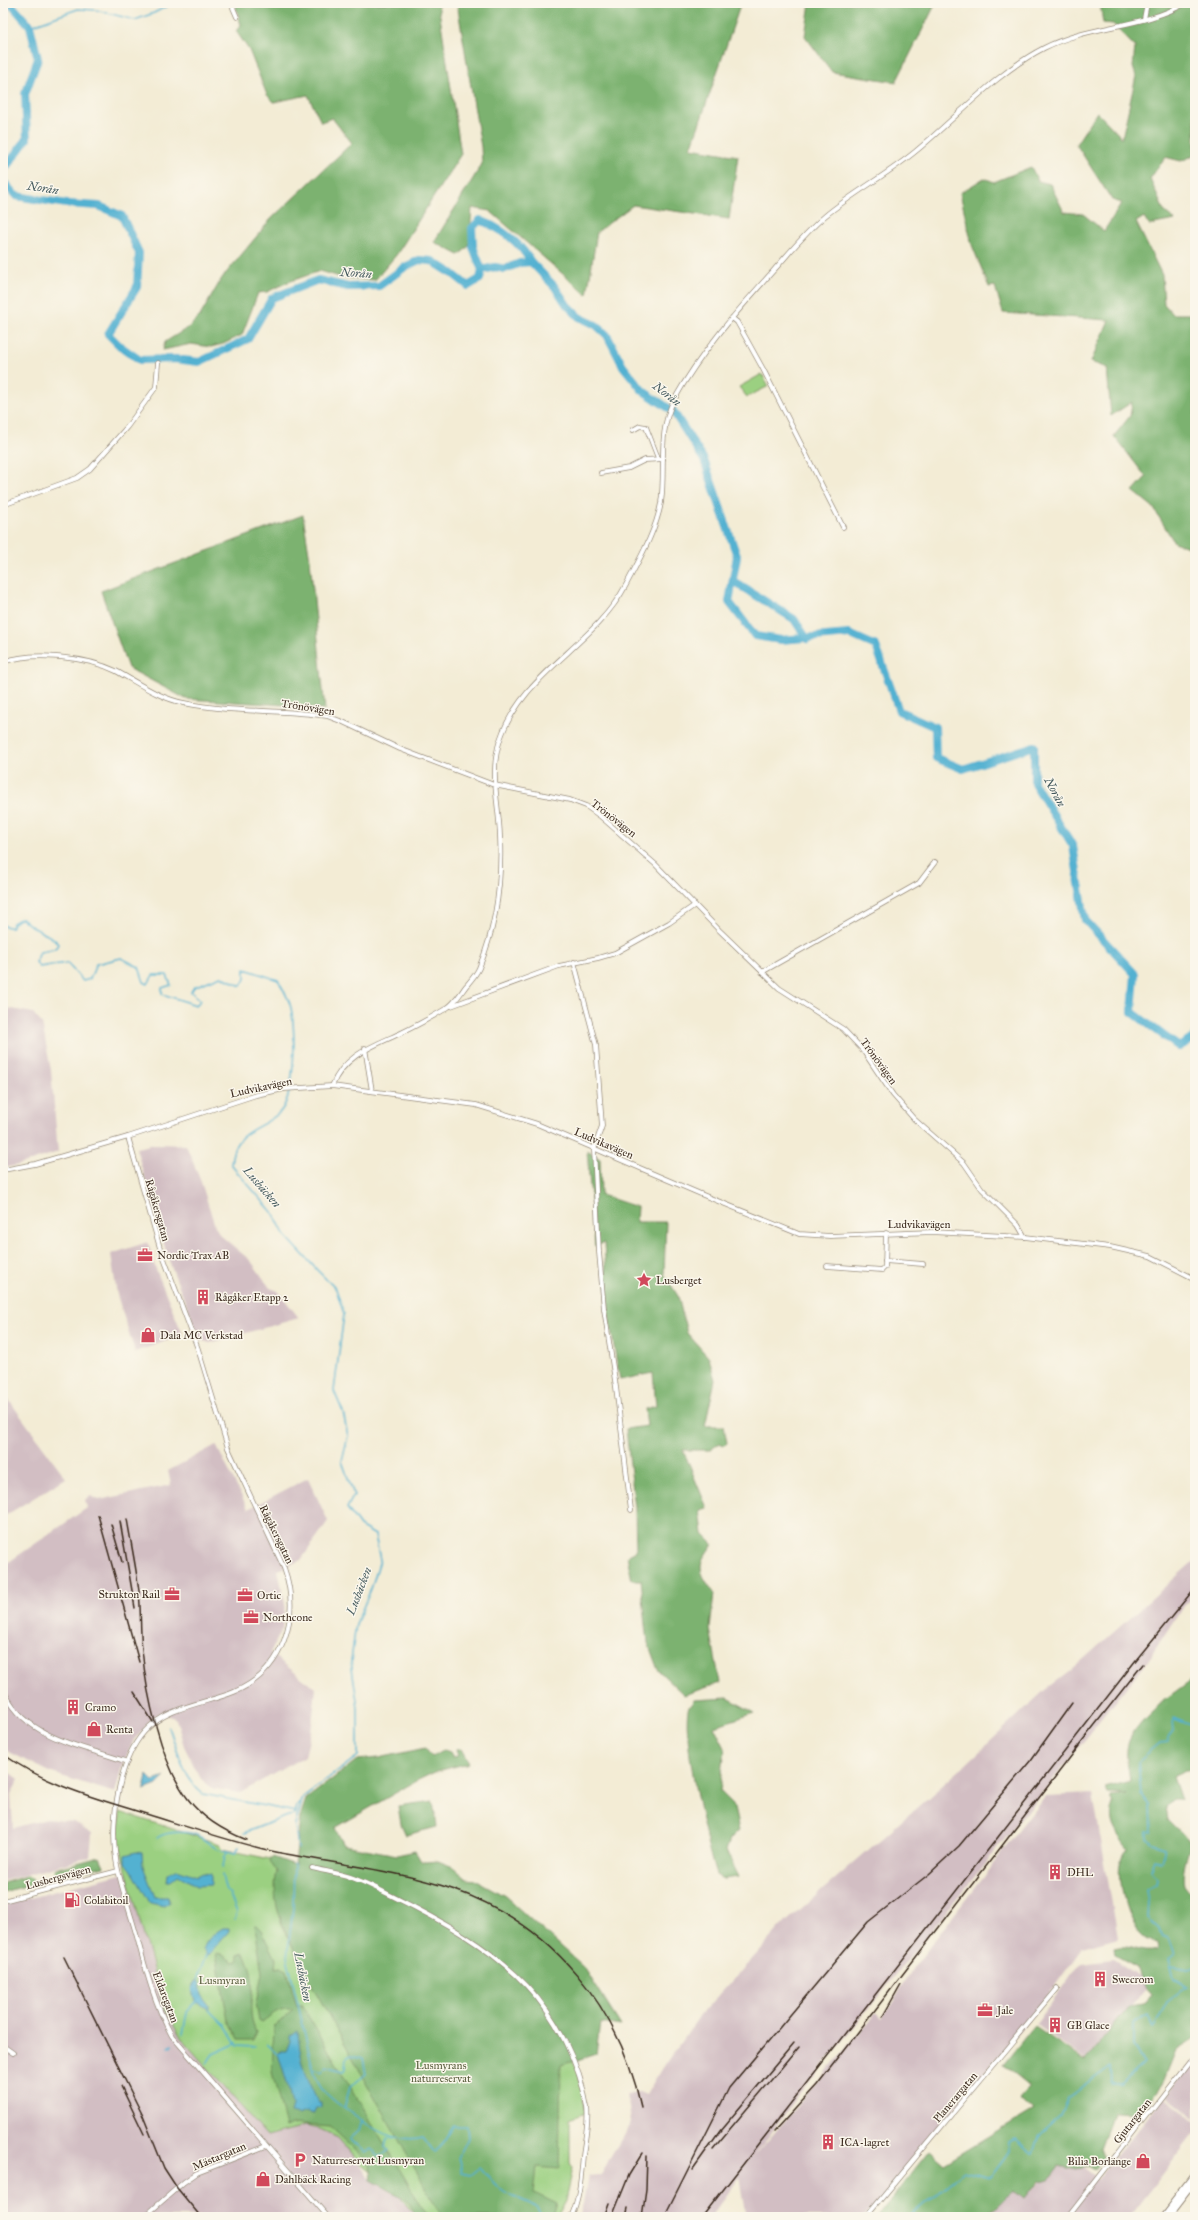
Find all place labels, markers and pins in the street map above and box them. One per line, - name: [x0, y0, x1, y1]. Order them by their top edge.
- office icon: Nordic Trax AB: [136, 1246, 154, 1264]
- place label: Nordic Trax AB: [157, 1249, 229, 1262]
- place icon: Lusberget: [635, 1271, 653, 1289]
- place label: Lusberget: [656, 1274, 702, 1287]
- building icon: Rågåker Etapp 2: [194, 1288, 212, 1306]
- place label: Rågåker Etapp 2: [215, 1291, 289, 1304]
- shop icon: Dala MC Verkstad: [139, 1326, 157, 1344]
- place label: Dala MC Verkstad: [160, 1329, 244, 1342]
- office icon: Strukton Rail: [163, 1585, 181, 1603]
- office icon: Ortic: [236, 1586, 254, 1604]
- place label: Strukton Rail: [98, 1588, 160, 1601]
- place label: Ortic: [257, 1589, 281, 1602]
- office icon: Northcone: [242, 1608, 260, 1626]
- place label: Northcone: [263, 1611, 313, 1624]
- building icon: Cramo: [64, 1698, 82, 1716]
- place label: Cramo: [85, 1701, 116, 1714]
- shop icon: Renta: [85, 1720, 103, 1738]
- place label: Renta: [106, 1723, 133, 1736]
- building icon: DHL: [1046, 1863, 1064, 1881]
- place label: DHL: [1067, 1866, 1093, 1879]
- fuel station icon: Colabitoil: [63, 1891, 81, 1909]
- place label: Colabitoil: [84, 1894, 129, 1907]
- building icon: Swecrom: [1091, 1970, 1109, 1988]
- place label: Swecrom: [1112, 1973, 1154, 1986]
- office icon: Jale: [976, 2001, 994, 2019]
- place label: Jale: [996, 2004, 1014, 2018]
- building icon: GB Glace: [1046, 2016, 1064, 2034]
- place label: GB Glace: [1067, 2019, 1110, 2032]
- building icon: ICA-lagret: [819, 2133, 837, 2151]
- place label: ICA-lagret: [840, 2136, 889, 2149]
- parking icon: Naturreservat Lusmyran: [291, 2151, 309, 2169]
- shop icon: Bilia Borlänge: [1134, 2152, 1152, 2170]
- place label: Naturreservat Lusmyran: [312, 2154, 424, 2167]
- place label: Bilia Borlänge: [1068, 2155, 1131, 2168]
- shop icon: Dahlbäck Racing: [254, 2170, 272, 2188]
- place label: Dahlbäck Racing: [275, 2173, 352, 2186]

